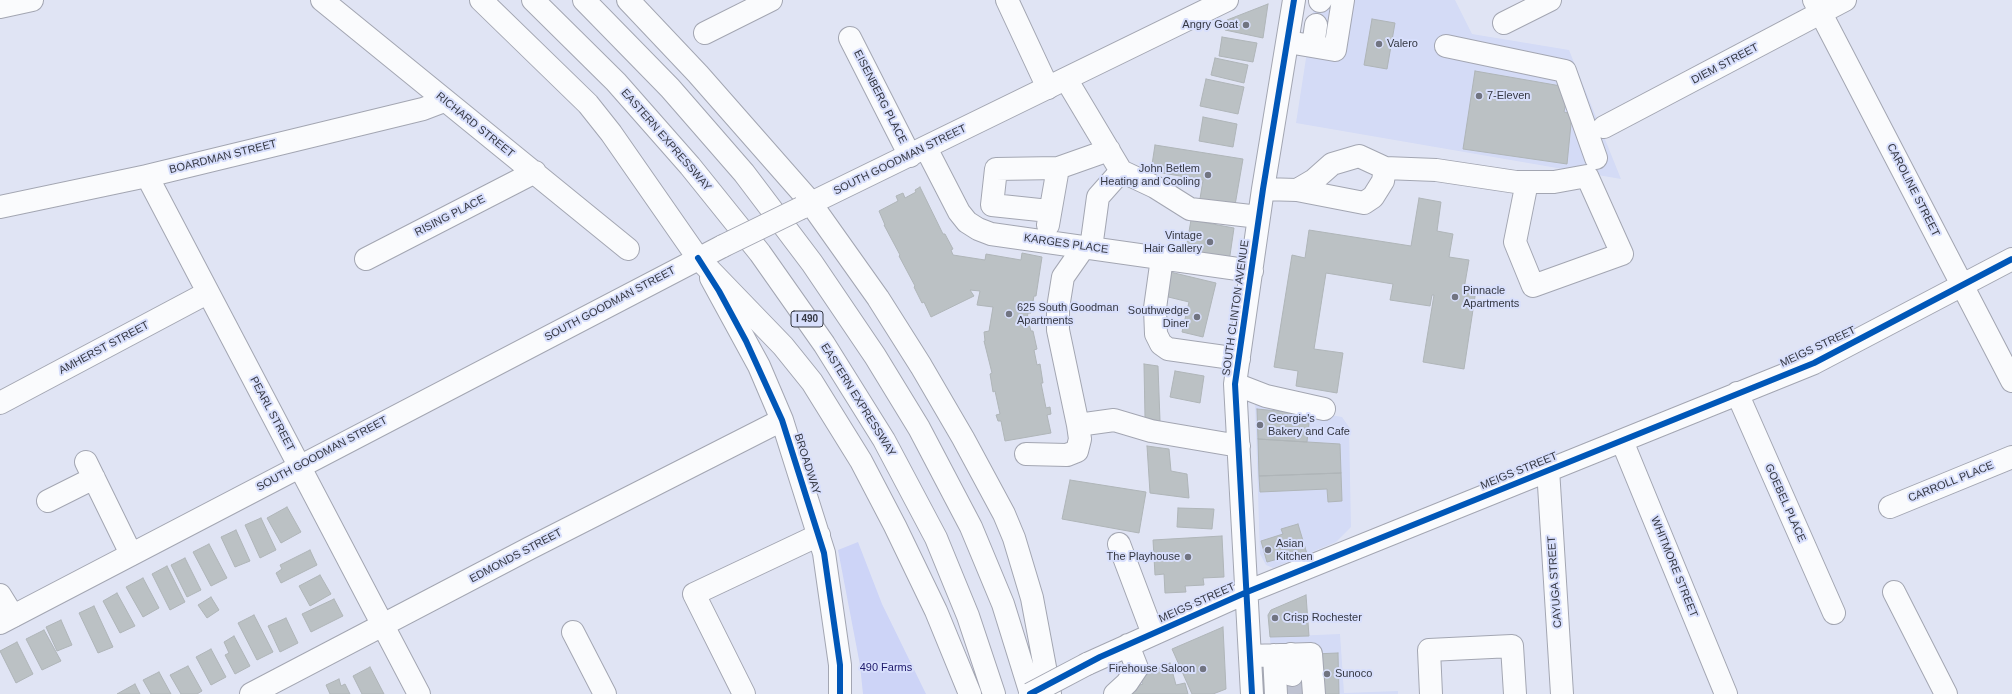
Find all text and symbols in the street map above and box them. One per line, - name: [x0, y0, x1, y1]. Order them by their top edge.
- place label: Angry Goat: [1182, 18, 1238, 32]
- marker: Angry Goat: [1241, 20, 1251, 30]
- place label: Valero: [1387, 37, 1418, 51]
- marker: Valero: [1374, 39, 1384, 49]
- street label: DIEM STREET: [1689, 41, 1761, 87]
- street label: EISENBERG PLACE: [851, 48, 909, 146]
- street label: EASTERN EXPRESSWAY: [618, 86, 714, 194]
- street label: RICHARD STREET: [433, 89, 517, 161]
- place label: 7-Eleven: [1487, 89, 1530, 103]
- marker: 7-Eleven: [1474, 91, 1484, 101]
- street label: SOUTH GOODMAN STREET: [831, 122, 969, 198]
- street label: BOARDMAN STREET: [168, 137, 278, 177]
- street label: CAROLINE STREET: [1884, 141, 1942, 239]
- place label: John Betlem Heating and Cooling: [1100, 162, 1200, 188]
- marker: John Betlem Heating and Cooling: [1203, 170, 1213, 180]
- street label: RISING PLACE: [413, 193, 487, 239]
- place label: Vintage Hair Gallery: [1144, 229, 1202, 255]
- street label: KARGES PLACE: [1023, 232, 1109, 256]
- marker: Vintage Hair Gallery: [1205, 237, 1215, 247]
- street label: SOUTH CLINTON AVENUE: [1220, 239, 1252, 377]
- street label: SOUTH GOODMAN STREET: [542, 264, 678, 344]
- place label: Pinnacle Apartments: [1463, 284, 1519, 310]
- marker: Pinnacle Apartments: [1450, 292, 1460, 302]
- place label: 625 South Goodman Apartments: [1017, 301, 1119, 327]
- place label: Southwedge Diner: [1128, 304, 1189, 330]
- marker: 625 South Goodman Apartments: [1004, 309, 1014, 319]
- road number: I 490: [791, 311, 823, 327]
- marker: Southwedge Diner: [1192, 312, 1202, 322]
- street label: AMHERST STREET: [57, 319, 151, 377]
- street label: MEIGS STREET: [1778, 324, 1858, 370]
- street label: EASTERN EXPRESSWAY: [818, 341, 898, 459]
- street label: PEARL STREET: [247, 374, 297, 454]
- place label: Georgie's Bakery and Cafe: [1268, 412, 1350, 438]
- street label: SOUTH GOODMAN STREET: [254, 414, 390, 494]
- marker: Georgie's Bakery and Cafe: [1255, 420, 1265, 430]
- street label: BROADWAY: [791, 432, 823, 496]
- street label: MEIGS STREET: [1479, 450, 1559, 492]
- street label: CARROLL PLACE: [1906, 459, 1996, 505]
- street label: GOEBEL PLACE: [1762, 462, 1808, 544]
- street label: WHITMORE STREET: [1648, 515, 1700, 619]
- street label: EDMONDS STREET: [468, 526, 564, 586]
- street label: CAYUGA STREET: [1545, 536, 1565, 628]
- place label: Asian Kitchen: [1276, 537, 1313, 563]
- marker: Asian Kitchen: [1263, 545, 1273, 555]
- place label: The Playhouse: [1107, 550, 1180, 564]
- marker: The Playhouse: [1183, 552, 1193, 562]
- street label: MEIGS STREET: [1157, 580, 1237, 626]
- place label: Crisp Rochester: [1283, 611, 1362, 625]
- marker: Crisp Rochester: [1270, 613, 1280, 623]
- park label: 490 Farms: [860, 661, 912, 675]
- place label: Firehouse Saloon: [1109, 662, 1195, 676]
- marker: Firehouse Saloon: [1198, 664, 1208, 674]
- place label: Sunoco: [1335, 667, 1372, 681]
- marker: Sunoco: [1322, 669, 1332, 679]

